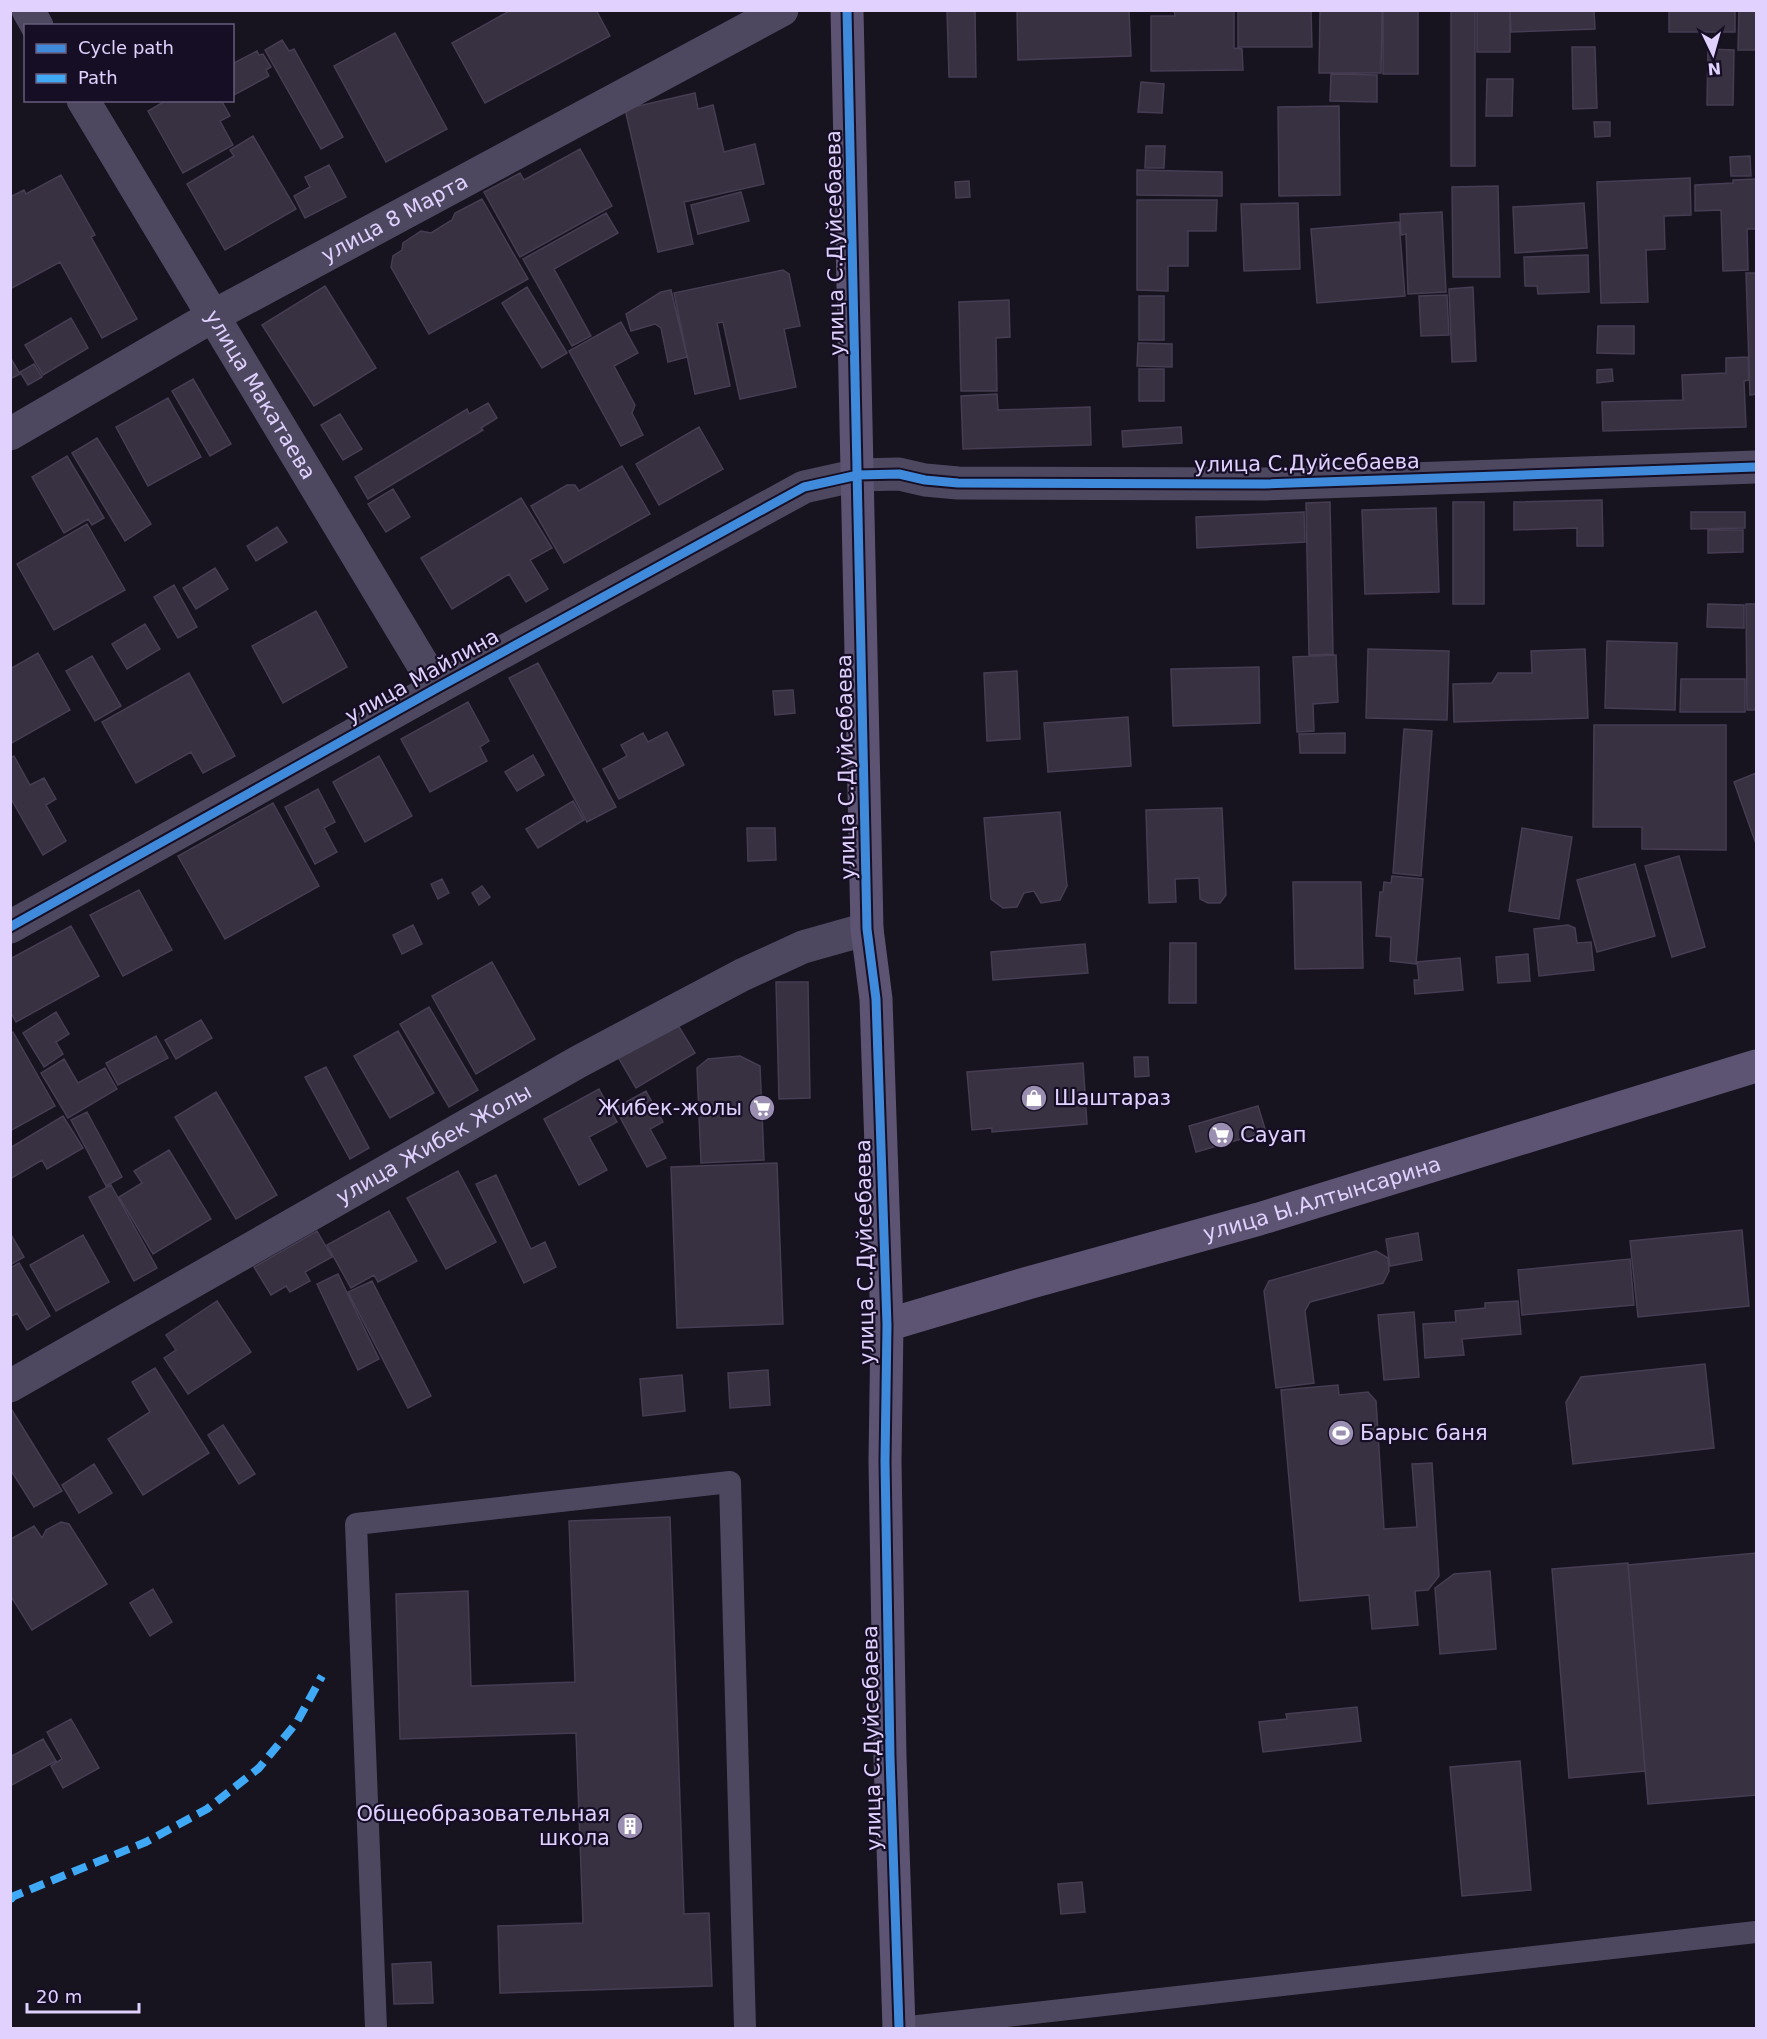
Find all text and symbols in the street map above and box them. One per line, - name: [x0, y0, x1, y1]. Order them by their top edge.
- legend: [24, 24, 234, 102]
- north arrow: [1683, 24, 1743, 84]
- text: Cycle path: [78, 37, 174, 58]
- text: N: [1707, 58, 1722, 78]
- text: Path: [78, 67, 118, 88]
- street label: улица С.Дуйсебаева: [821, 130, 849, 356]
- street label: улица 8 Марта: [317, 169, 472, 267]
- street label: улица Макатаева: [200, 306, 321, 484]
- street label: улица С.Дуйсебаева: [1194, 449, 1420, 477]
- street label: улица Майлина: [341, 624, 503, 728]
- street label: улица С.Дуйсебаева: [832, 654, 860, 880]
- street label: улица Жибек Жолы: [332, 1079, 536, 1209]
- shop icon: Шаштараз: [1019, 1083, 1049, 1113]
- place label: Шаштараз: [1054, 1086, 1171, 1110]
- supermarket icon: Жибек-жолы: [747, 1093, 777, 1123]
- place label: Жибек-жолы: [598, 1096, 742, 1120]
- supermarket icon: Сауап: [1206, 1120, 1236, 1150]
- place label: Сауап: [1240, 1123, 1307, 1147]
- street label: улица С.Дуйсебаева: [851, 1139, 879, 1365]
- street label: улица Ы.Алтынсарина: [1201, 1152, 1444, 1246]
- sports icon: Барыс баня: [1326, 1418, 1356, 1448]
- place label: Барыс баня: [1360, 1421, 1488, 1445]
- street label: улица С.Дуйсебаева: [858, 1625, 886, 1851]
- place label: Общеобразовательная школа: [356, 1802, 610, 1850]
- building icon: Общеобразовательная школа: [615, 1811, 645, 1841]
- scale bar: [27, 1976, 140, 2014]
- text: 20 m: [36, 1986, 82, 2007]

